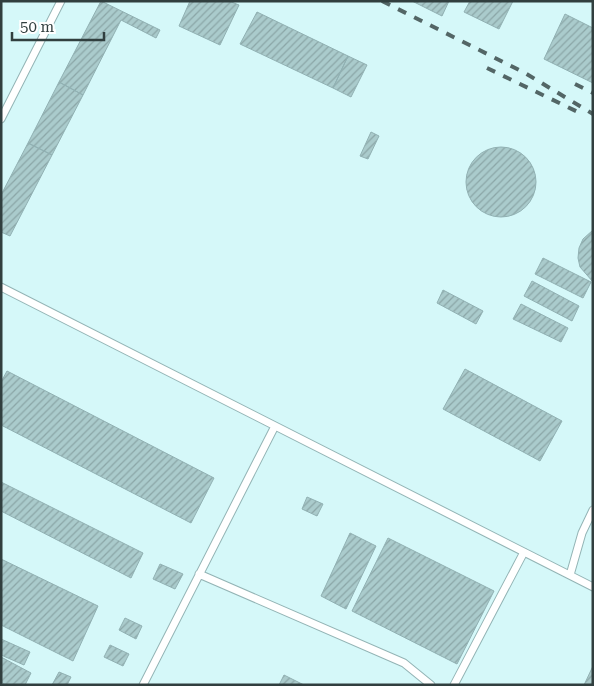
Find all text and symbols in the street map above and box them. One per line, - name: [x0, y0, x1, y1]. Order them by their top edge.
- scale bar: [12, 10, 105, 42]
- text: 50 m: [20, 18, 55, 36]

